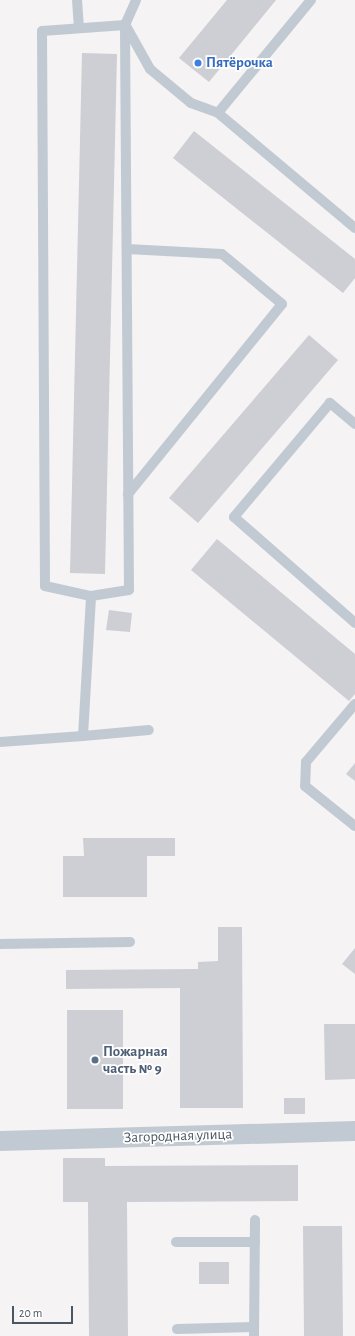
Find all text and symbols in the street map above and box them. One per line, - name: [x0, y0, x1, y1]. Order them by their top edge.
- place label: Пятёрочка: [206, 54, 273, 72]
- marker: Пятёрочка: [193, 58, 203, 68]
- place label: Пожарная часть № 9: [103, 1042, 168, 1077]
- marker: Пожарная часть № 9: [90, 1055, 100, 1065]
- street label: Загородная улица: [123, 1125, 233, 1147]
- scale bar: [14, 1298, 75, 1324]
- text: 20 m: [19, 1307, 42, 1319]

